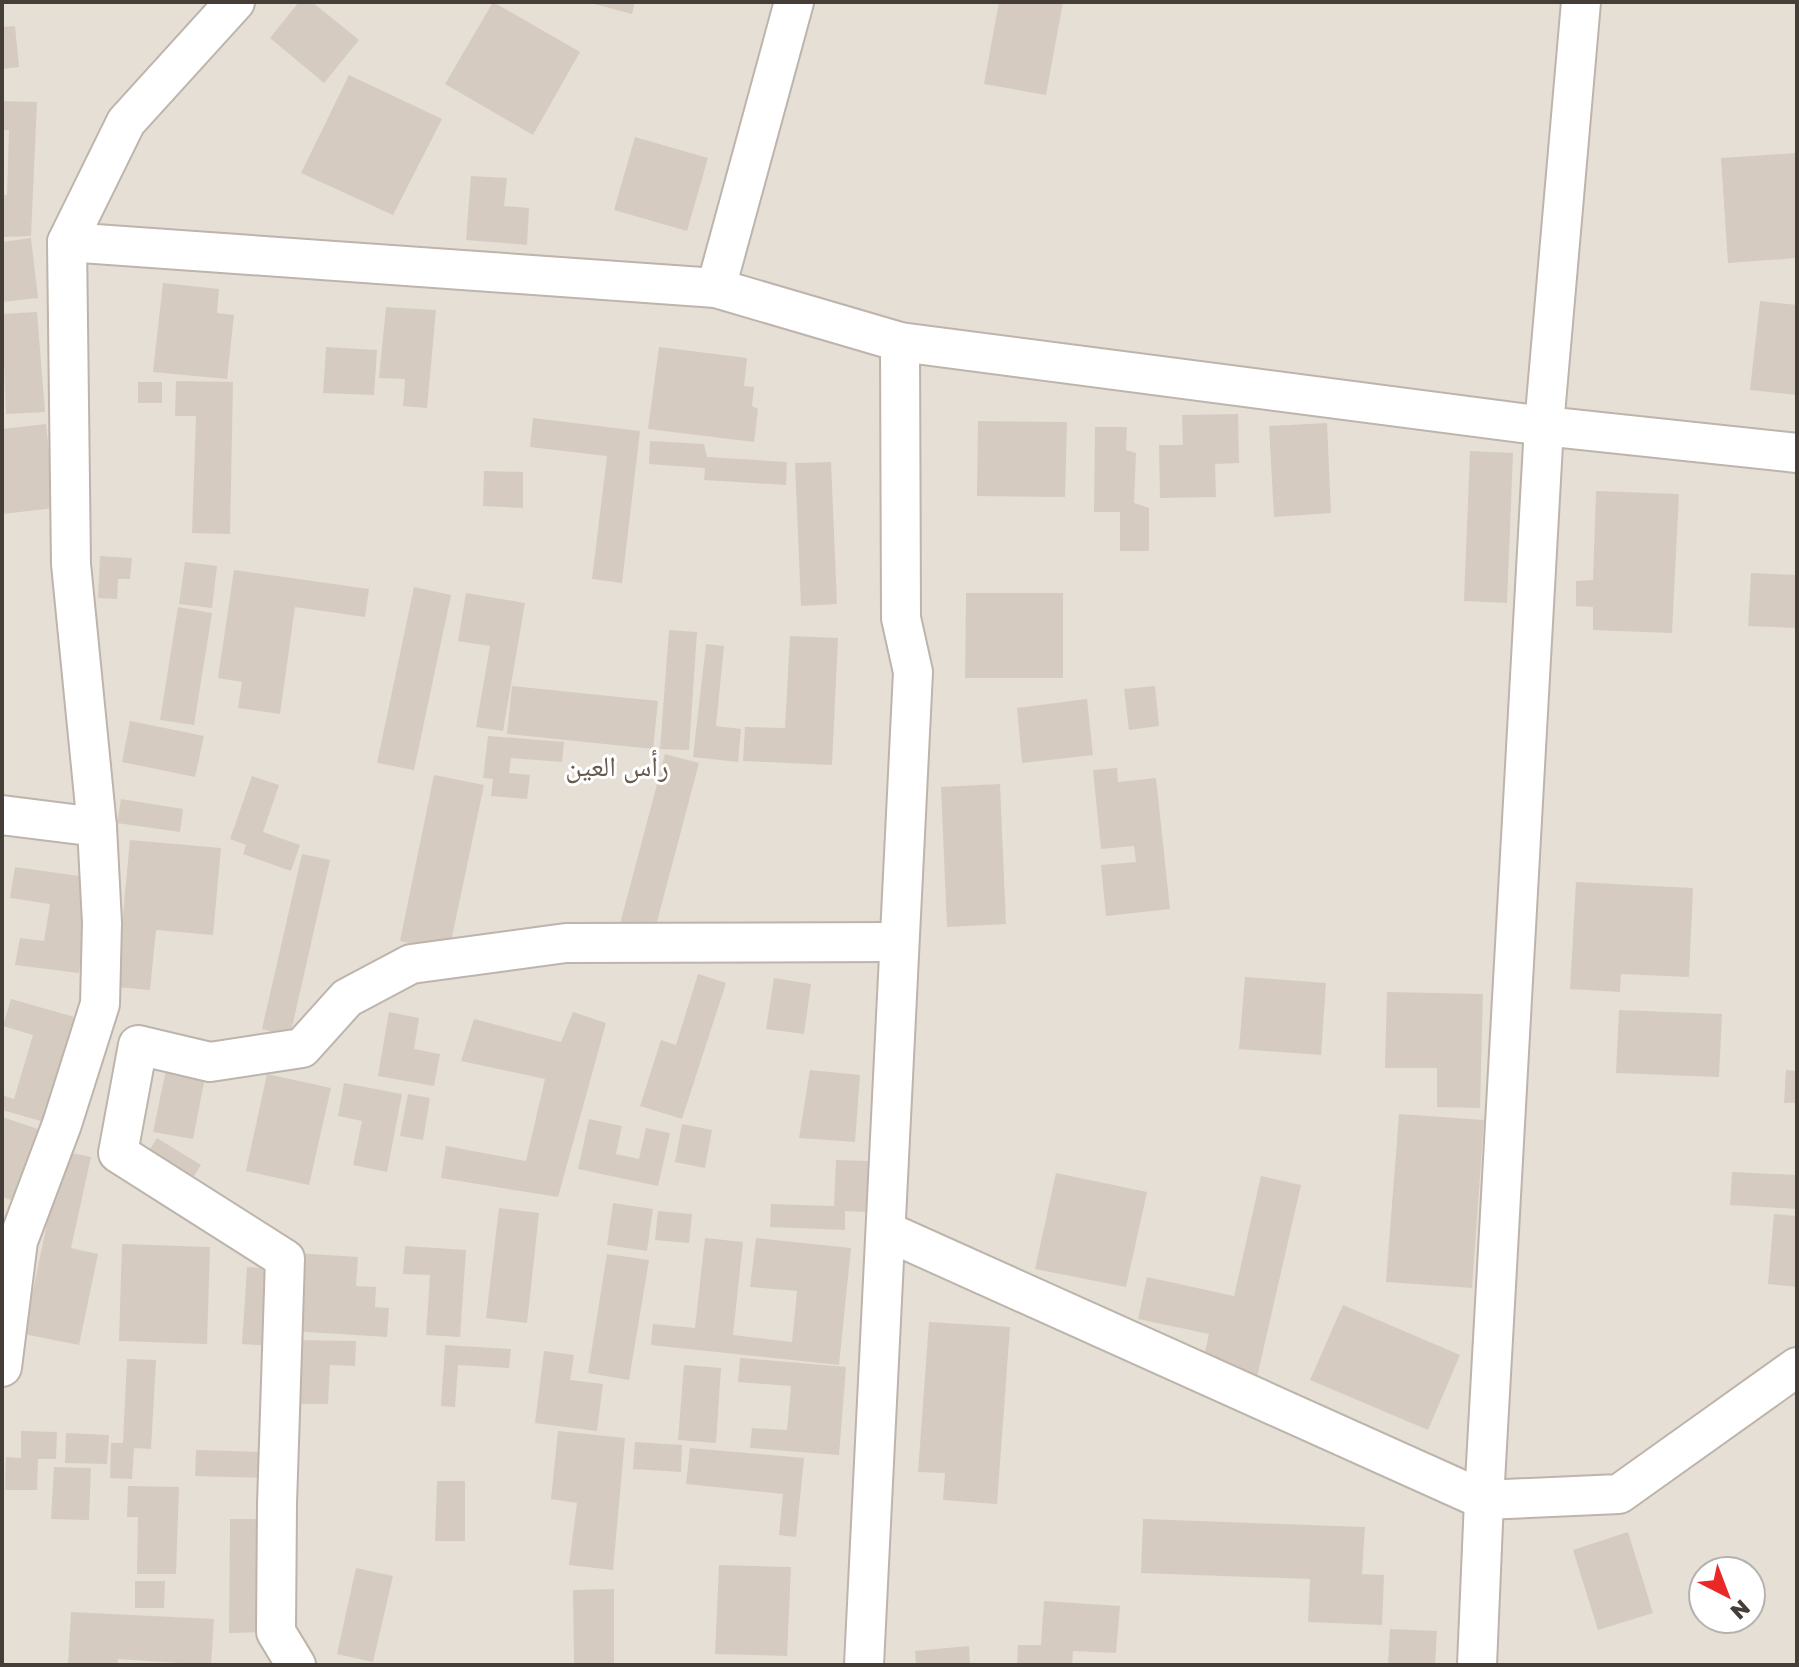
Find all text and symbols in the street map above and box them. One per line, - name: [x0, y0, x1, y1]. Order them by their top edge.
- district label: رأس العين: [565, 749, 669, 784]
- north arrow: [1687, 1555, 1767, 1635]
- text: N: [1725, 1595, 1756, 1626]

